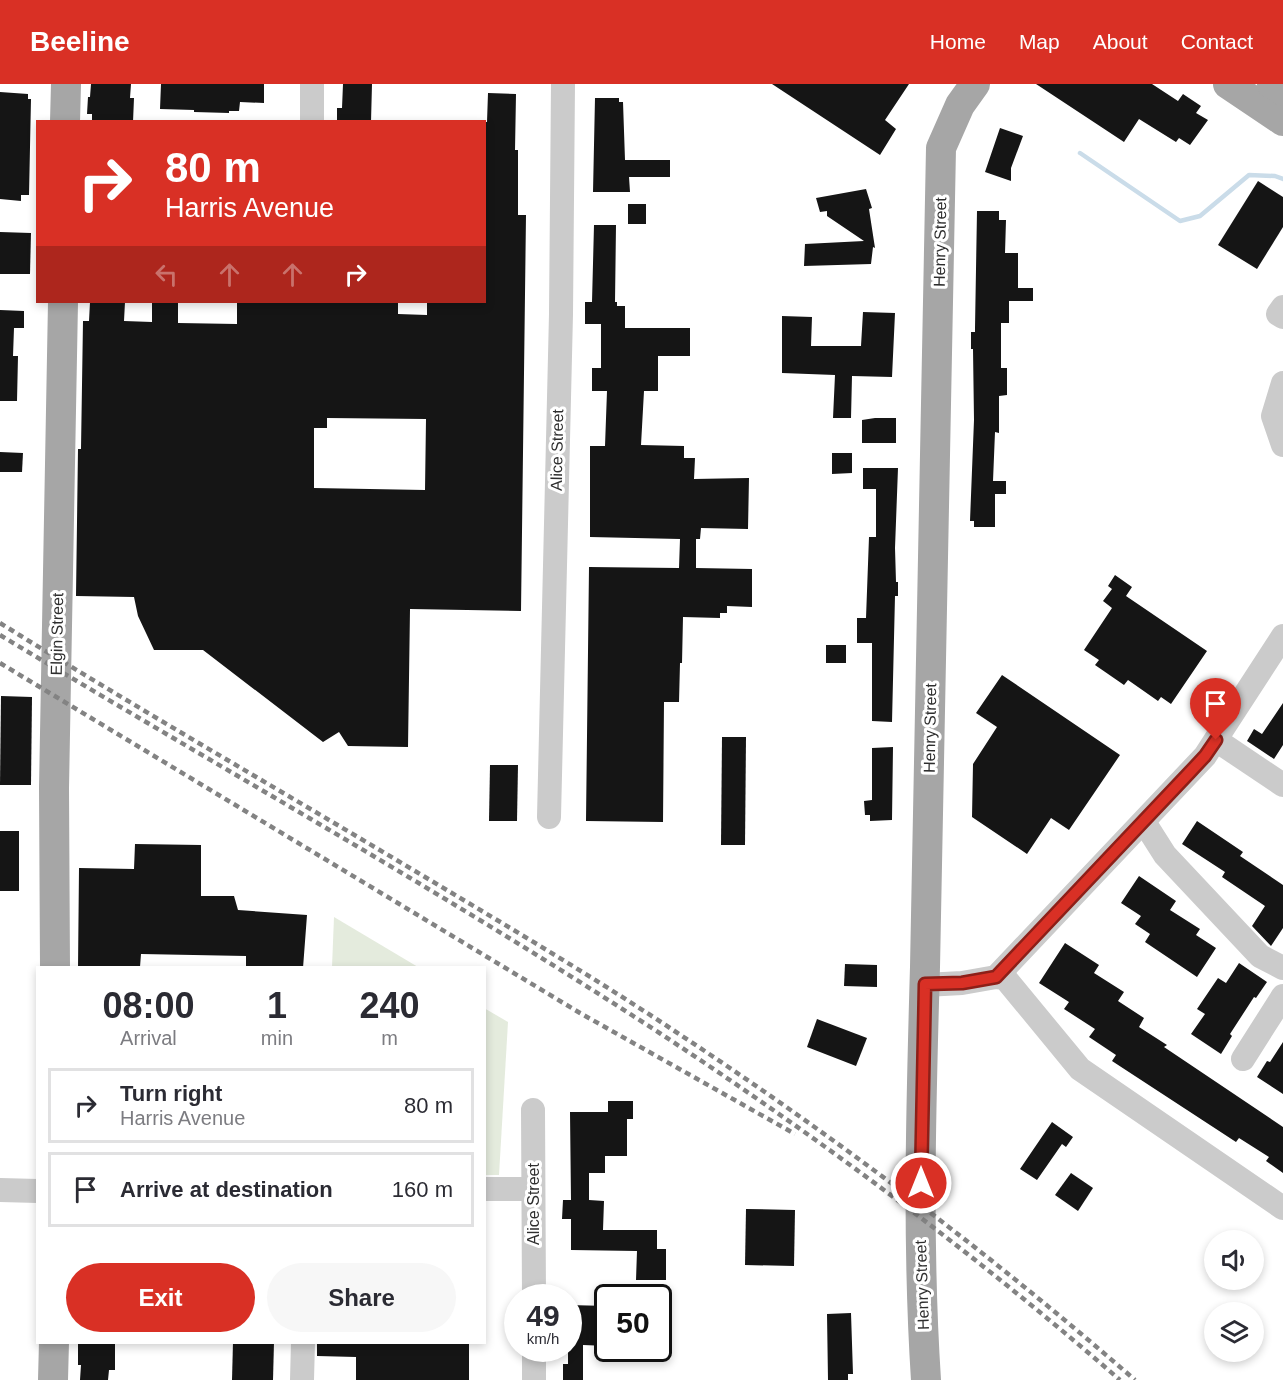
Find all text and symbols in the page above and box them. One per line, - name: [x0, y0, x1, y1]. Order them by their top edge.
- text: Beeline: [30, 26, 130, 57]
- text: Home: [930, 30, 986, 53]
- text: Map: [1019, 30, 1060, 53]
- text: About: [1093, 30, 1148, 53]
- text: Contact: [1181, 30, 1253, 53]
- icon: right: [66, 144, 144, 222]
- text: 80 m: [165, 144, 261, 191]
- text: Harris Avenue: [165, 193, 334, 223]
- street label: Henry Street: [931, 196, 949, 287]
- icon: left: [150, 258, 183, 291]
- icon: ahead: [213, 258, 246, 291]
- icon: ahead: [276, 258, 309, 291]
- icon: right: [339, 258, 372, 291]
- street label: Alice Street: [548, 408, 566, 491]
- street label: Elgin Street: [48, 592, 66, 676]
- pin: [1190, 678, 1241, 740]
- street label: Henry Street: [921, 682, 939, 773]
- icon: arrive: [1199, 687, 1232, 720]
- text: 08:00: [102, 985, 194, 1026]
- text: 1: [267, 985, 287, 1026]
- text: 240: [359, 985, 420, 1026]
- text: Arrival: [120, 1027, 177, 1049]
- text: min: [261, 1027, 293, 1049]
- text: m: [381, 1027, 398, 1049]
- text: Turn right: [120, 1081, 222, 1106]
- icon: right: [69, 1089, 102, 1122]
- text: 80 m: [404, 1093, 453, 1118]
- text: Harris Avenue: [120, 1107, 245, 1129]
- position arrow: [889, 1151, 953, 1215]
- street label: Alice Street: [525, 1163, 542, 1245]
- icon: arrive: [69, 1173, 102, 1206]
- text: Arrive at destination: [120, 1177, 333, 1202]
- text: 160 m: [392, 1177, 453, 1202]
- map controls: [1204, 1230, 1264, 1362]
- button: sound: [1204, 1230, 1264, 1290]
- street label: Henry Street: [912, 1239, 932, 1330]
- button: Exit: [66, 1263, 255, 1332]
- button: Share: [267, 1263, 456, 1332]
- speed limit sign: 50: [594, 1284, 672, 1362]
- text: 49: [526, 1299, 560, 1332]
- button: layers: [1204, 1302, 1264, 1362]
- text: km/h: [527, 1330, 559, 1347]

